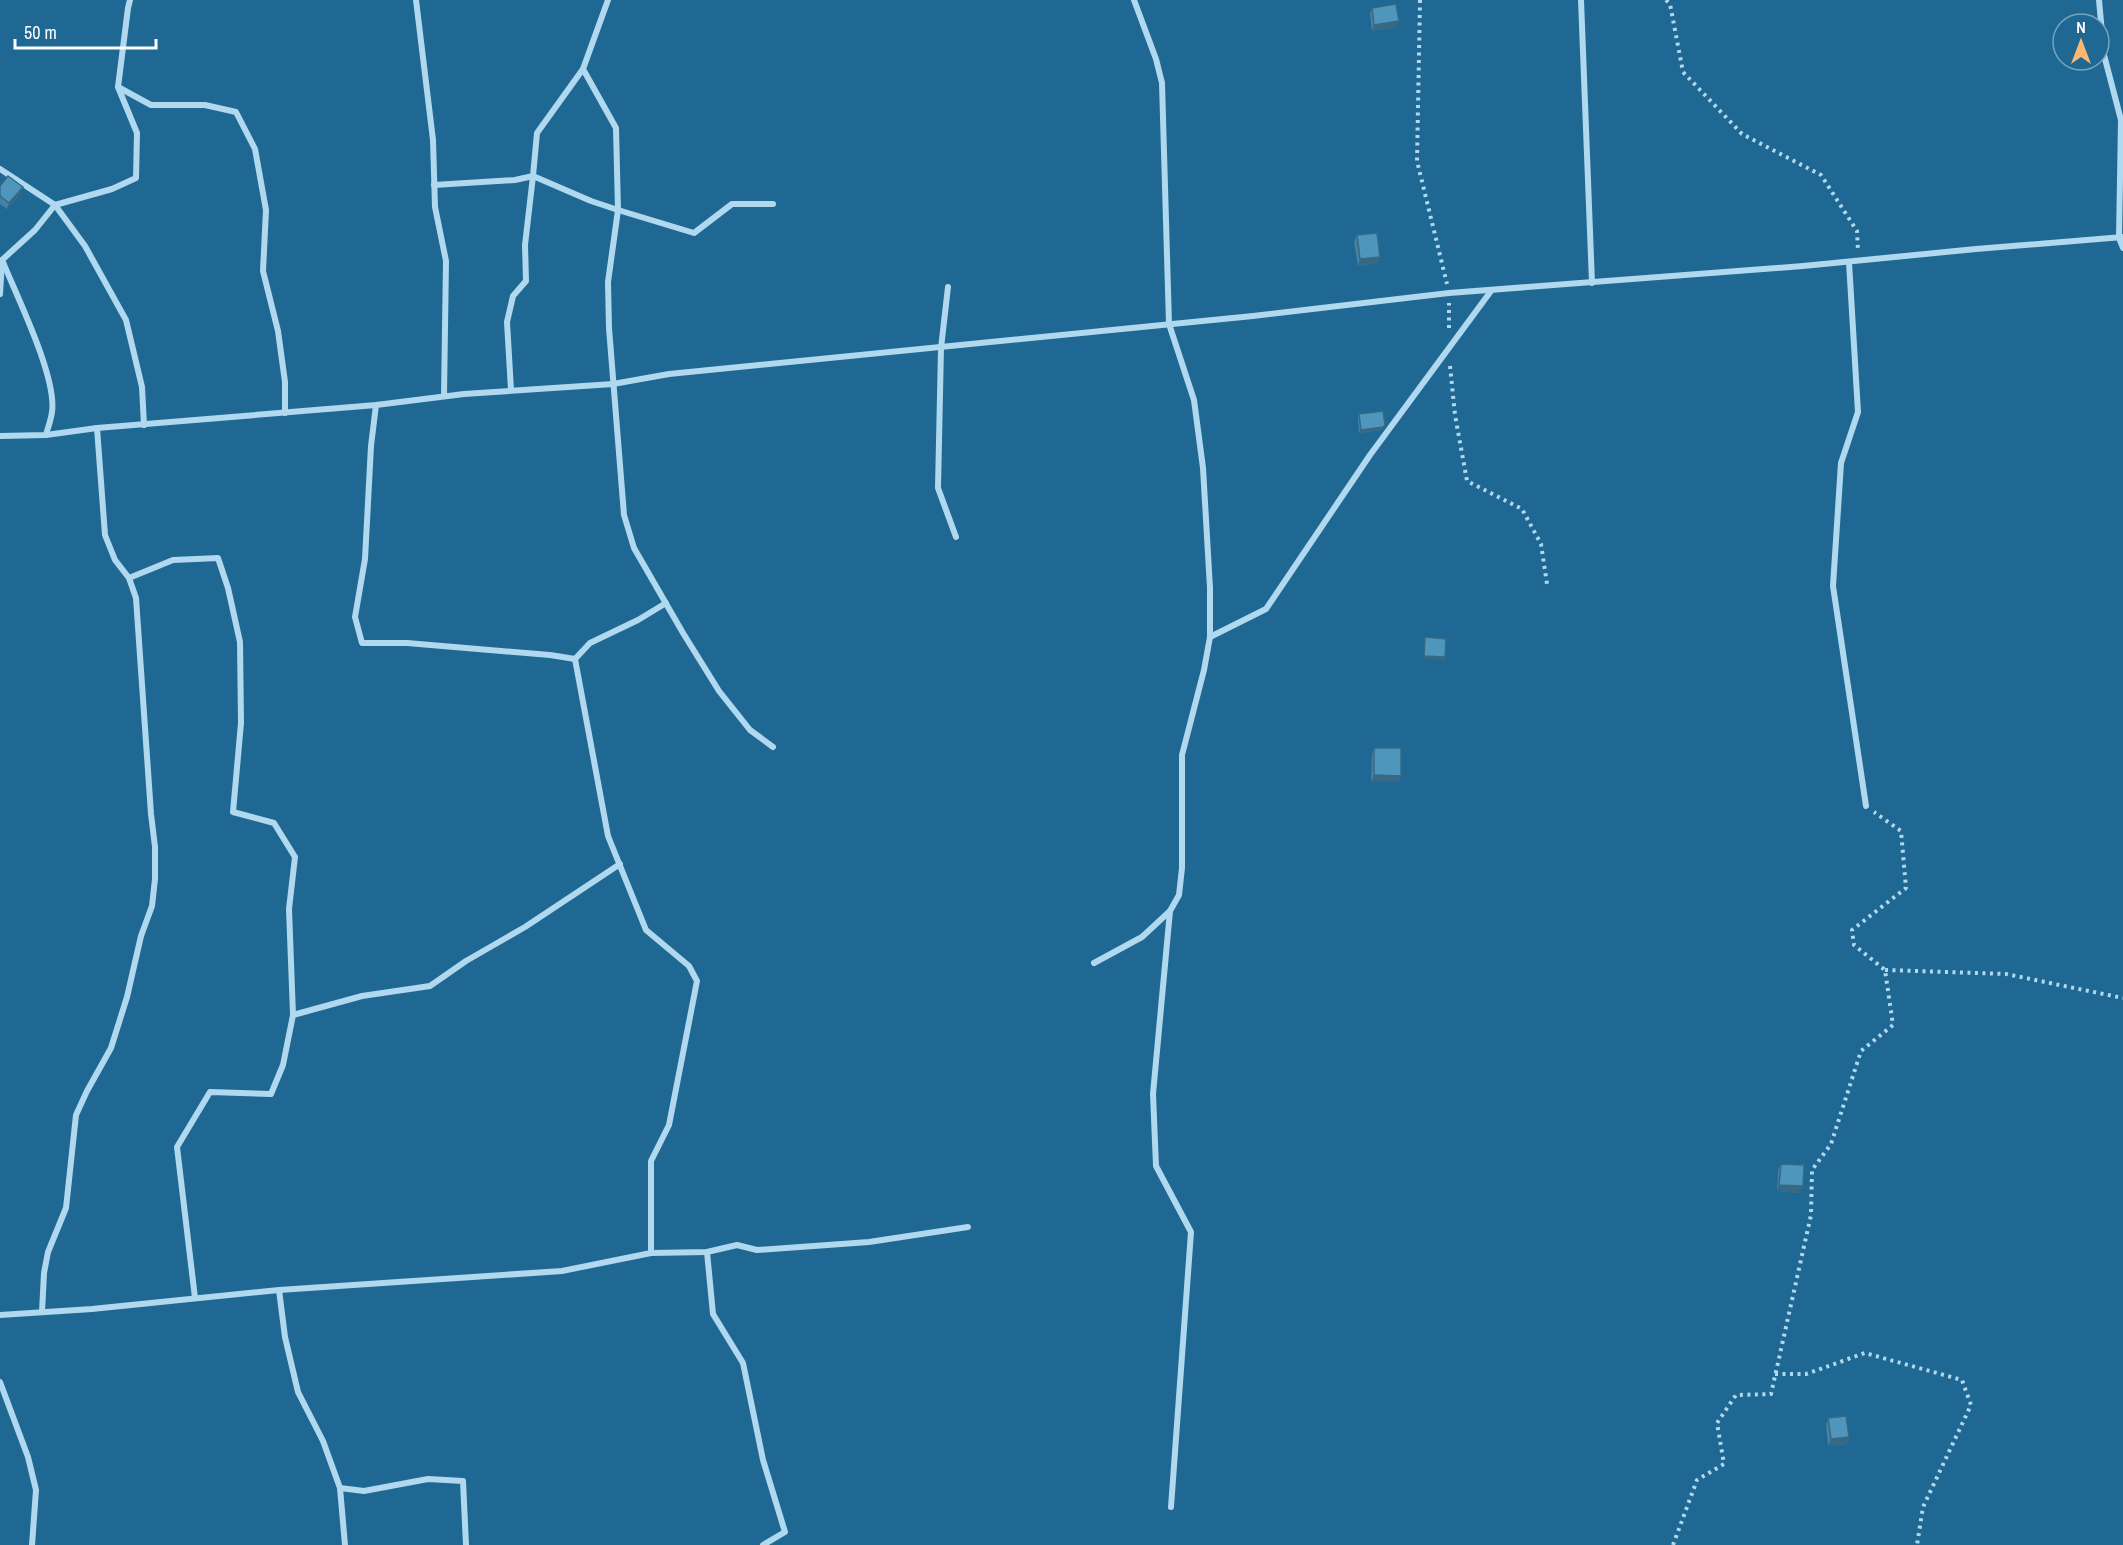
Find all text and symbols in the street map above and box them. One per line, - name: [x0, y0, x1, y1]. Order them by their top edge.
- scale bar: [15, 12, 156, 50]
- north arrow: [2051, 12, 2111, 72]
- text: N: [2076, 16, 2086, 38]
- text: 50 m: [24, 20, 57, 45]

